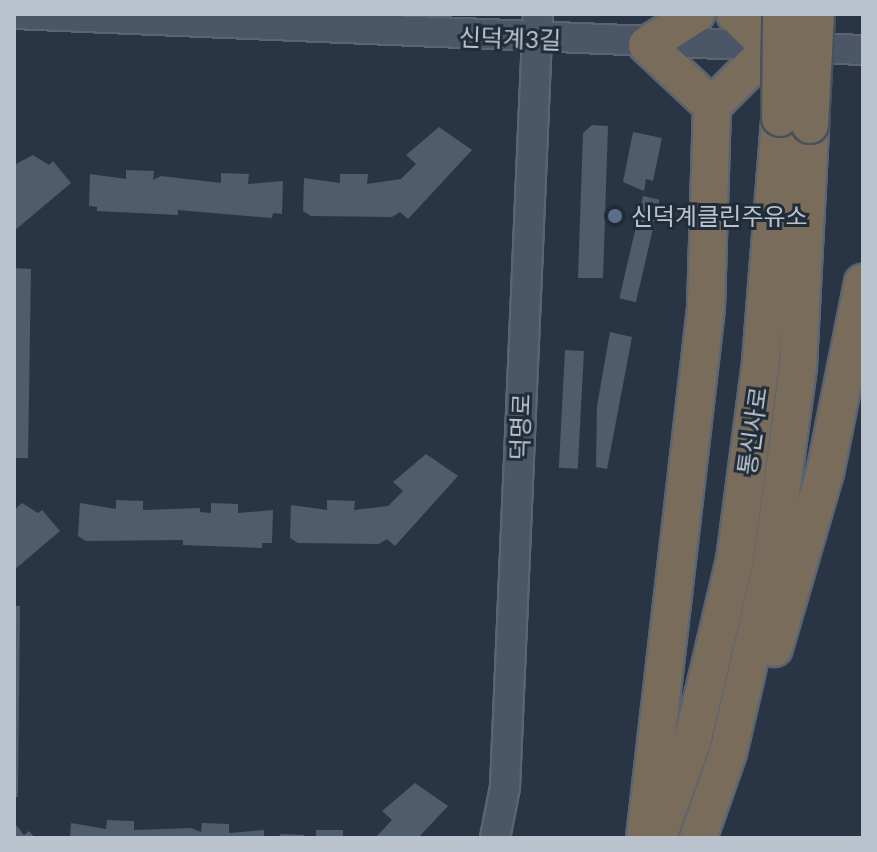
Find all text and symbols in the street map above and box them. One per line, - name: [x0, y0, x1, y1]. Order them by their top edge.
- street label: 신덕계3길: [458, 22, 562, 54]
- place label: 신덕계클린주유소: [631, 202, 808, 230]
- marker: 신덕계클린주유소: [606, 207, 624, 225]
- street label: 통신사로: [732, 385, 772, 477]
- street label: 덕명로: [504, 393, 536, 461]

